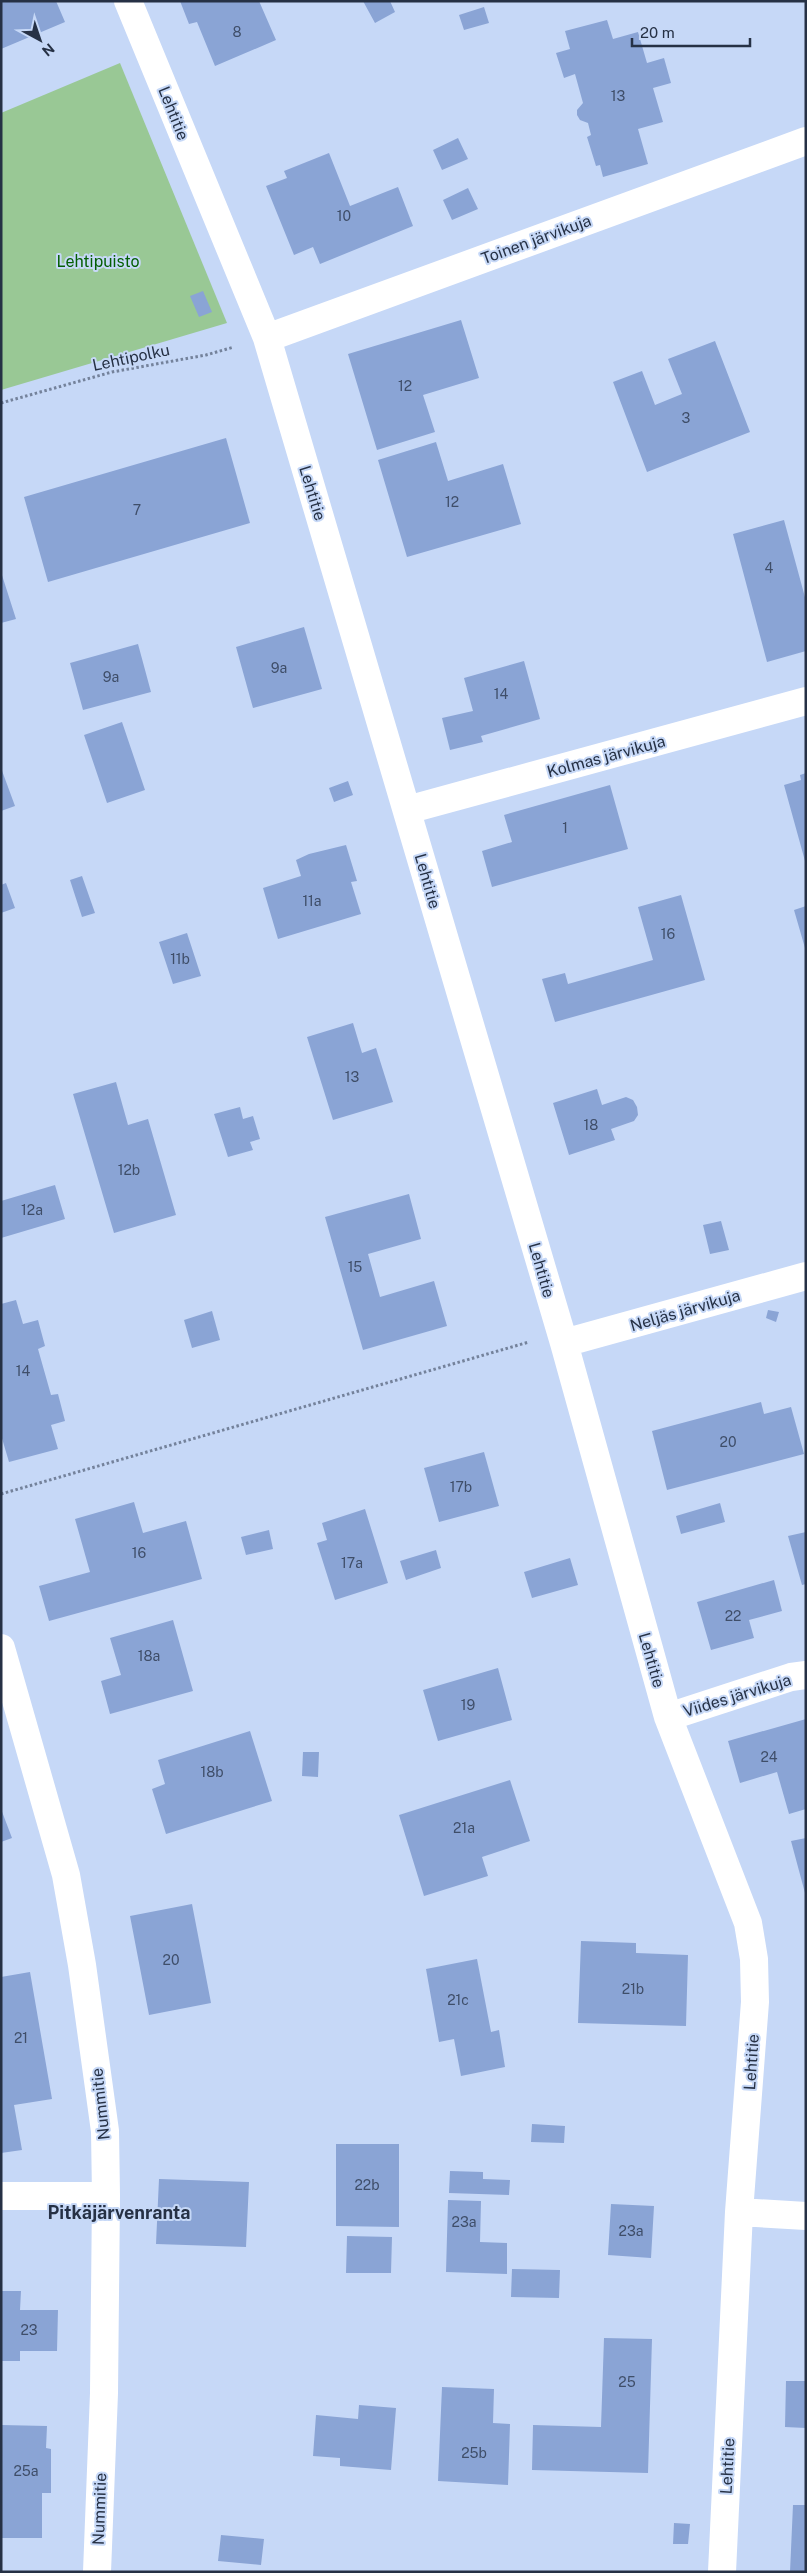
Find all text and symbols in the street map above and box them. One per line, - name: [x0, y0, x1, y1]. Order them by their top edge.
- north arrow: [15, 15, 65, 65]
- scale bar: [632, 15, 750, 47]
- house number: 8: [232, 24, 242, 40]
- text: 20 m: [640, 24, 675, 41]
- text: N: [39, 40, 58, 60]
- street label: Lehtitie: [154, 84, 193, 143]
- house number: 13: [611, 88, 625, 104]
- house number: 10: [337, 208, 351, 224]
- street label: Toinen järvikuja: [479, 211, 594, 268]
- park label: Lehtipuisto: [57, 252, 139, 271]
- street label: Lehtipolku: [91, 340, 172, 375]
- house number: 12: [398, 378, 412, 394]
- house number: 3: [682, 410, 691, 426]
- street label: Lehtitie: [295, 463, 330, 523]
- house number: 12: [445, 494, 459, 510]
- house number: 7: [133, 502, 141, 518]
- house number: 4: [765, 560, 774, 576]
- house number: 9a: [271, 660, 287, 676]
- house number: 9a: [103, 669, 119, 685]
- house number: 14: [494, 686, 508, 702]
- street label: Kolmas järvikuja: [545, 732, 667, 781]
- house number: 1: [562, 820, 568, 836]
- street label: Lehtitie: [411, 851, 444, 911]
- house number: 11a: [302, 893, 322, 909]
- house number: 16: [661, 926, 675, 942]
- house number: 11b: [170, 951, 190, 967]
- house number: 13: [345, 1069, 359, 1085]
- house number: 18: [584, 1117, 598, 1133]
- house number: 12b: [118, 1162, 140, 1178]
- house number: 12a: [21, 1202, 43, 1218]
- street label: Lehtitie: [525, 1240, 558, 1300]
- house number: 15: [348, 1259, 362, 1275]
- street label: Neljäs järvikuja: [628, 1286, 742, 1335]
- house number: 14: [16, 1363, 30, 1379]
- house number: 20: [720, 1434, 736, 1450]
- house number: 17b: [450, 1479, 472, 1495]
- house number: 16: [132, 1545, 146, 1561]
- house number: 17a: [341, 1555, 363, 1571]
- house number: 22: [725, 1608, 741, 1624]
- street label: Lehtitie: [635, 1630, 668, 1690]
- house number: 18a: [138, 1648, 160, 1664]
- street label: Viides järvikuja: [681, 1670, 794, 1721]
- house number: 19: [461, 1697, 475, 1713]
- house number: 24: [760, 1749, 778, 1765]
- house number: 18b: [200, 1764, 224, 1780]
- house number: 21a: [453, 1820, 475, 1836]
- house number: 20: [163, 1952, 179, 1968]
- house number: 21b: [622, 1981, 644, 1997]
- house number: 21c: [447, 1992, 469, 2008]
- house number: 21: [14, 2030, 28, 2046]
- street label: Lehtitie: [740, 2033, 763, 2091]
- street label: Nummitie: [87, 2067, 114, 2141]
- house number: 22b: [354, 2177, 380, 2193]
- district label: Pitkäjärvenranta: [48, 2202, 190, 2223]
- house number: 23a: [452, 2214, 476, 2230]
- house number: 23a: [619, 2223, 643, 2239]
- house number: 23: [20, 2322, 38, 2338]
- house number: 25: [618, 2374, 636, 2390]
- street label: Lehtitie: [717, 2437, 738, 2495]
- house number: 25b: [461, 2445, 487, 2461]
- house number: 25a: [13, 2463, 39, 2479]
- street label: Nummitie: [89, 2473, 110, 2546]

